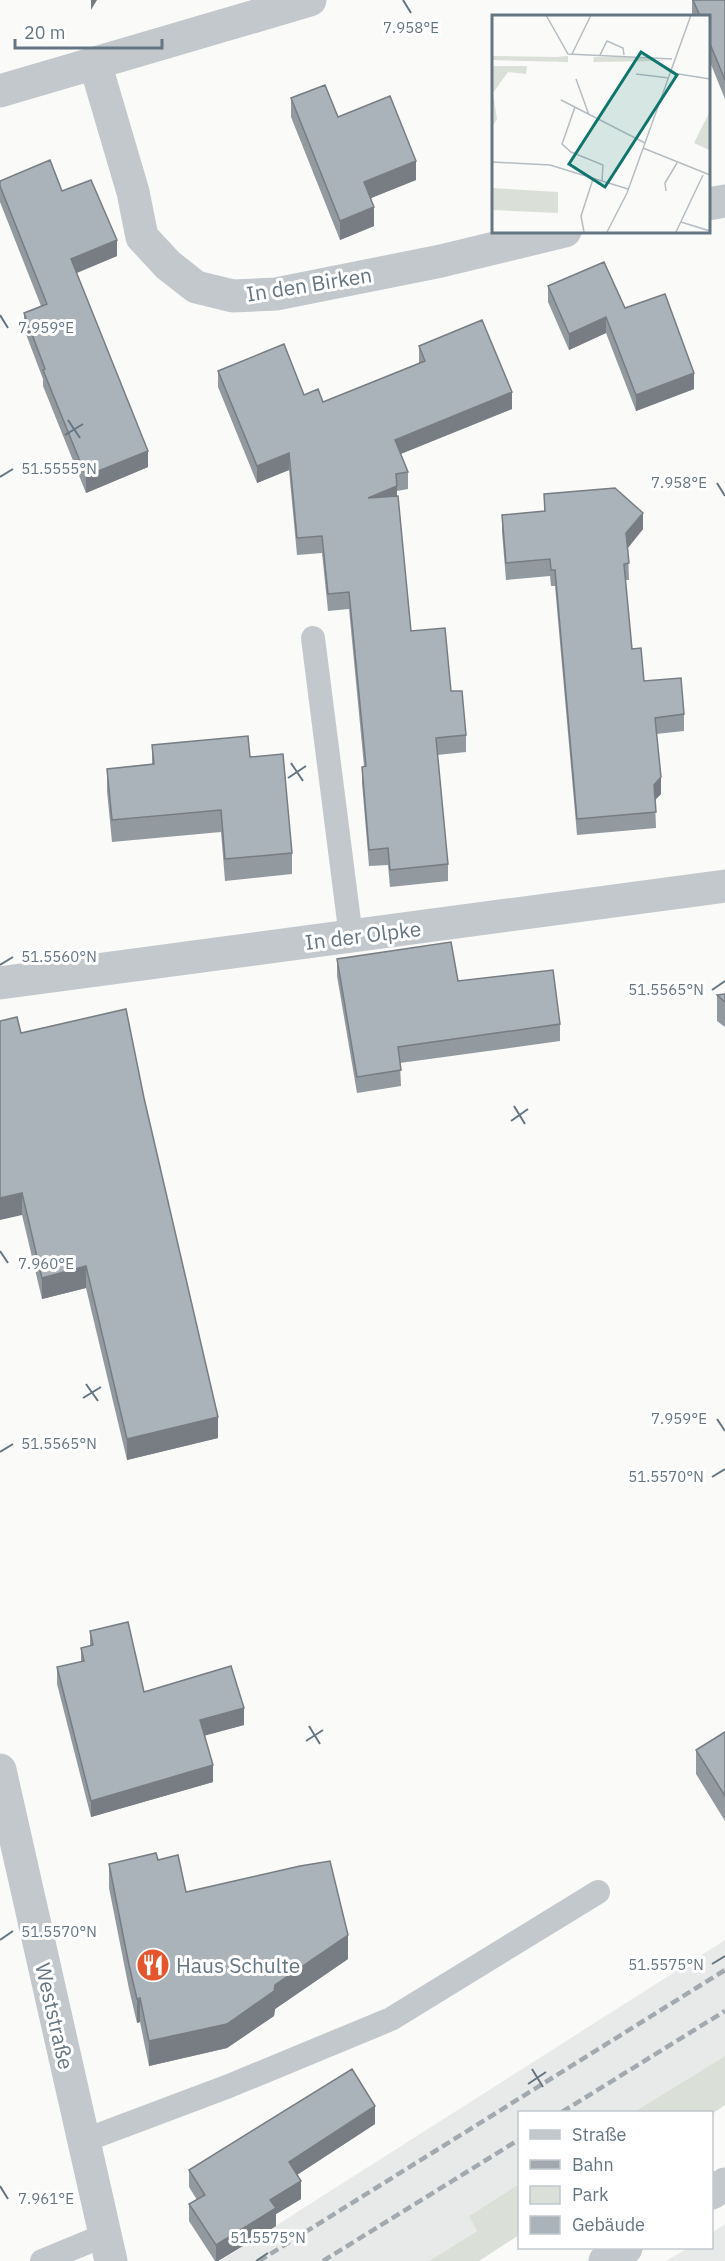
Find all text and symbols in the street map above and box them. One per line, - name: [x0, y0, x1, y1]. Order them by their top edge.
- scale bar: [15, 12, 162, 50]
- inset map: [492, 15, 710, 232]
- text: 7.958°E: [383, 18, 439, 37]
- text: 20 m: [24, 21, 66, 44]
- street label: In den Birken: [244, 260, 374, 308]
- text: 7.959°E: [18, 318, 74, 337]
- text: 51.5555°N: [21, 459, 97, 478]
- text: 7.958°E: [651, 473, 707, 492]
- street label: In der Olpke: [303, 914, 423, 956]
- text: 51.5560°N: [21, 947, 97, 966]
- text: 51.5565°N: [628, 980, 704, 999]
- text: 7.960°E: [18, 1254, 74, 1273]
- text: 7.959°E: [651, 1409, 707, 1428]
- text: 51.5565°N: [21, 1434, 97, 1453]
- text: 51.5570°N: [628, 1467, 704, 1486]
- text: 51.5570°N: [21, 1922, 97, 1941]
- restaurant icon: Haus Schulte: [135, 1947, 171, 1983]
- place label: Haus Schulte: [176, 1951, 300, 1979]
- text: 51.5575°N: [628, 1955, 704, 1974]
- street label: Weststraße: [29, 1960, 81, 2072]
- legend: [518, 2111, 713, 2249]
- text: Straße: [572, 2123, 626, 2146]
- text: Bahn: [572, 2153, 614, 2176]
- text: Park: [572, 2183, 609, 2206]
- text: 7.961°E: [18, 2189, 74, 2208]
- text: Gebäude: [572, 2213, 645, 2236]
- text: 51.5575°N: [230, 2228, 306, 2247]

